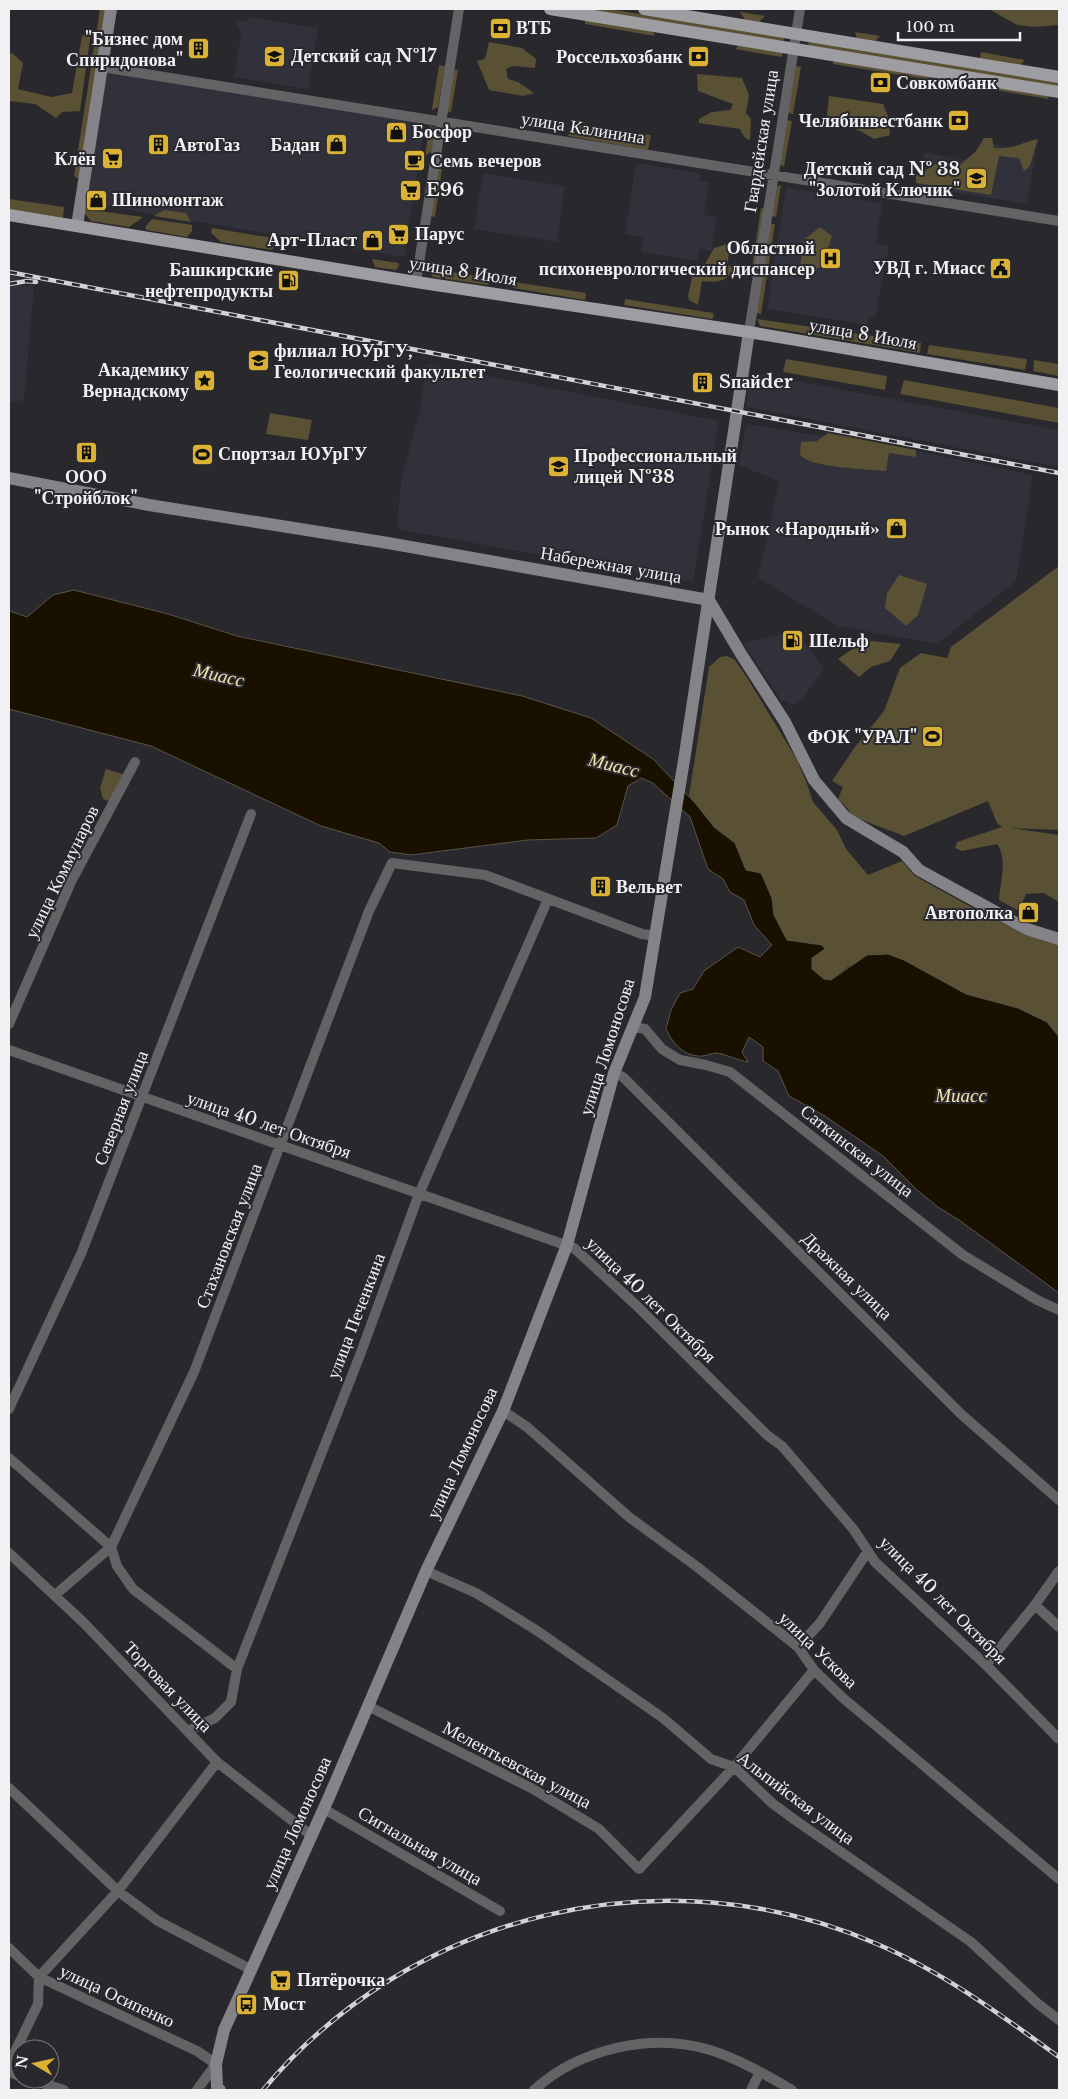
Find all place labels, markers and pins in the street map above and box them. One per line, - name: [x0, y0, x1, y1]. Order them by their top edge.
- bank icon: ВТБ: [488, 16, 512, 40]
- place label: ВТБ: [516, 17, 552, 39]
- place label: "Бизнес дом Спиридонова": [66, 28, 183, 71]
- building icon: "Бизнес дом Спиридонова": [187, 37, 211, 61]
- school or university icon: Детский сад №17: [263, 44, 287, 68]
- place label: Детский сад №17: [291, 45, 437, 67]
- bank icon: Россельхозбанк: [687, 45, 711, 69]
- place label: Россельхозбанк: [556, 46, 684, 68]
- bank icon: Совкомбанк: [868, 71, 892, 95]
- place label: Совкомбанк: [896, 72, 998, 94]
- bank icon: Челябинвестбанк: [947, 109, 971, 133]
- place label: Челябинвестбанк: [799, 110, 944, 132]
- shop icon: Босфор: [384, 120, 408, 144]
- place label: Босфор: [412, 121, 472, 143]
- building icon: АвтоГаз: [146, 133, 170, 157]
- shop icon: Бадан: [324, 133, 348, 157]
- place label: АвтоГаз: [174, 134, 240, 156]
- place label: Бадан: [271, 134, 320, 156]
- supermarket icon: Клён: [100, 147, 124, 171]
- place label: Клён: [54, 148, 96, 170]
- cafe icon: Семь вечеров: [402, 149, 426, 173]
- place label: Семь вечеров: [430, 150, 542, 172]
- place label: Детский сад № 38 "Золотой Ключик": [804, 158, 960, 201]
- school or university icon: Детский сад № 38 "Золотой Ключик": [964, 167, 988, 191]
- supermarket icon: E96: [398, 178, 422, 202]
- place label: E96: [426, 179, 464, 201]
- shop icon: Шиномонтаж: [84, 188, 108, 212]
- place label: Шиномонтаж: [112, 189, 225, 211]
- supermarket icon: Парус: [387, 222, 411, 246]
- place label: Парус: [415, 223, 464, 245]
- shop icon: Арт-Пласт: [361, 228, 385, 252]
- place label: Арт-Пласт: [267, 229, 357, 251]
- place label: Областной психоневрологический диспансер: [539, 237, 815, 280]
- hospital icon: Областной психоневрологический диспансер: [819, 246, 843, 270]
- public building icon: УВД г. Миасс: [989, 256, 1013, 280]
- place label: УВД г. Миасс: [873, 257, 985, 279]
- place label: Башкирские нефтепродукты: [145, 259, 273, 302]
- fuel station icon: Башкирские нефтепродукты: [277, 268, 301, 292]
- place label: филиал ЮУрГУ, Геологический факультет: [274, 340, 486, 383]
- school or university icon: филиал ЮУрГУ, Геологический факультет: [246, 349, 270, 373]
- place label: Академику Вернадскому: [82, 359, 189, 402]
- place icon: Академику Вернадскому: [193, 368, 217, 392]
- building icon: Sпайder: [691, 370, 715, 394]
- place label: Sпайder: [719, 371, 793, 393]
- building icon: ООО "Стройблок": [74, 440, 98, 464]
- sports icon: Спортзал ЮУрГУ: [190, 442, 214, 466]
- place label: Спортзал ЮУрГУ: [218, 443, 367, 465]
- place label: Профессиональный лицей №38: [574, 445, 737, 488]
- school or university icon: Профессиональный лицей №38: [546, 454, 570, 478]
- place label: ООО "Стройблок": [34, 466, 138, 509]
- shop icon: Рынок «Народный»: [884, 517, 908, 541]
- place label: Рынок «Народный»: [715, 518, 880, 540]
- fuel station icon: Шельф: [781, 629, 805, 653]
- place label: Шельф: [809, 630, 869, 652]
- sports icon: ФОК "УРАЛ": [921, 725, 945, 749]
- place label: ФОК "УРАЛ": [807, 726, 917, 748]
- building icon: Вельвет: [588, 875, 612, 899]
- place label: Вельвет: [616, 876, 682, 898]
- shop icon: Автополка: [1017, 901, 1041, 925]
- place label: Автополка: [925, 902, 1013, 924]
- supermarket icon: Пятёрочка: [269, 1968, 293, 1992]
- place label: Пятёрочка: [297, 1969, 385, 1991]
- bus stop icon: Мост: [235, 1992, 259, 2016]
- place label: Мост: [263, 1993, 306, 2015]

